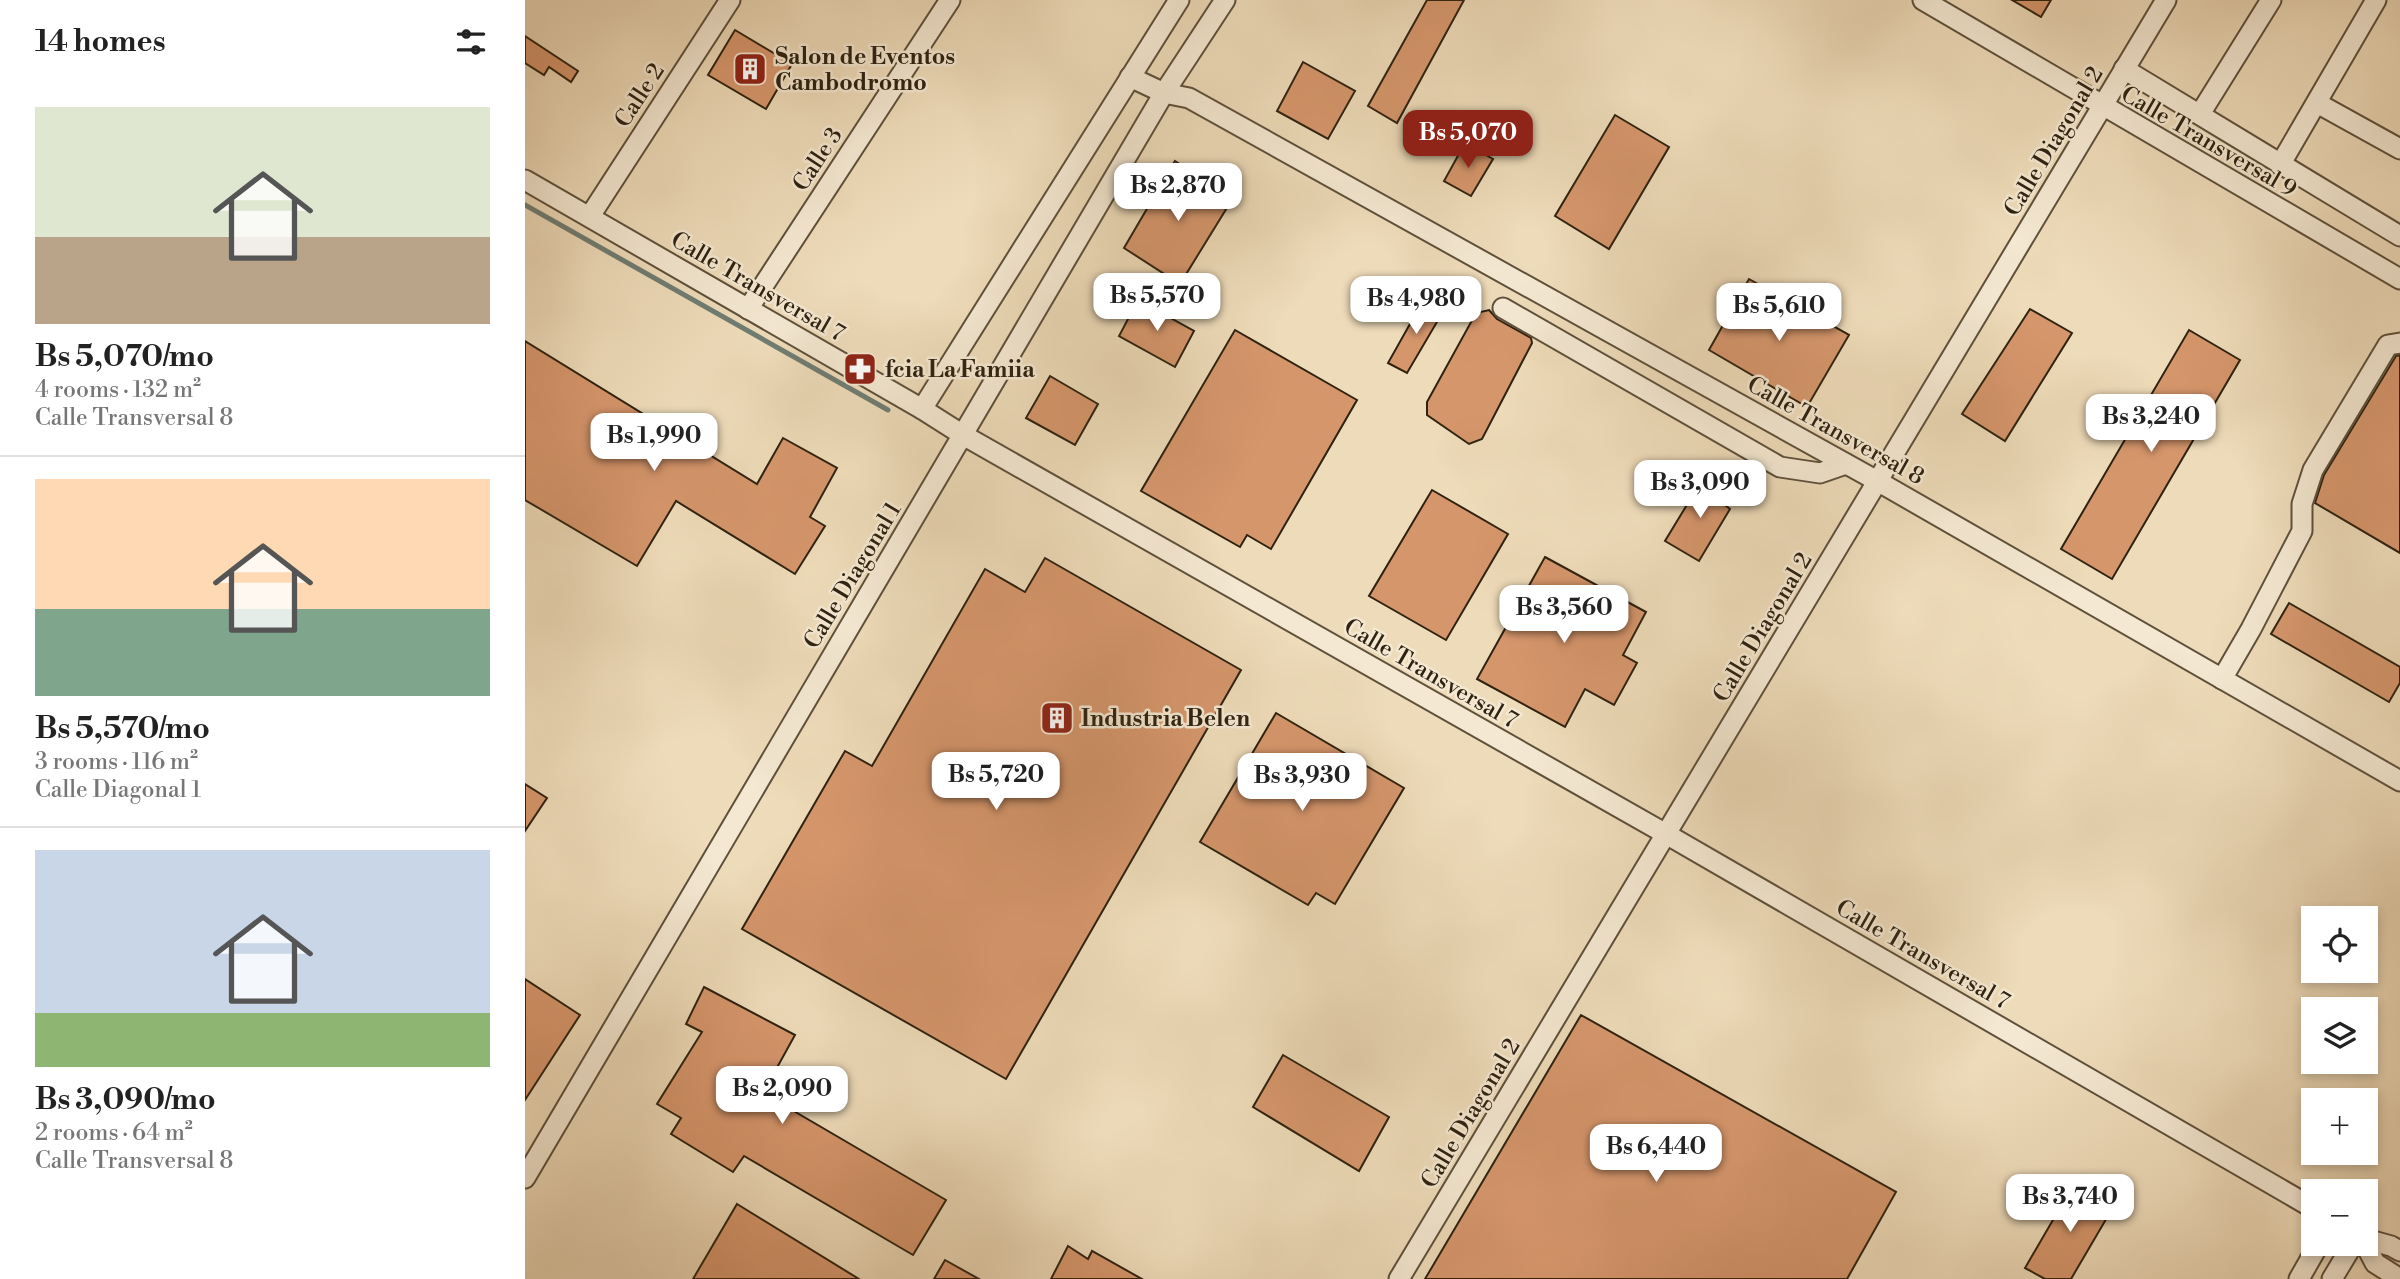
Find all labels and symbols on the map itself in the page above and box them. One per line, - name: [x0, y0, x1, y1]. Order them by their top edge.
- place label: Salon de Eventos Cambodromo: [775, 43, 955, 97]
- building icon: Salon de Eventos Cambodromo: [731, 50, 769, 88]
- street label: Calle 2: [609, 58, 671, 133]
- street label: Calle Diagonal 2: [1998, 62, 2109, 221]
- street label: Calle Transversal 9: [2116, 80, 2301, 204]
- pin: Bs 5,070: [1396, 110, 1540, 170]
- street label: Calle 3: [787, 123, 849, 197]
- pin: Bs 2,870: [1106, 164, 1250, 223]
- street label: Calle Transversal 7: [666, 226, 850, 348]
- pin: Bs 5,570: [1085, 274, 1229, 333]
- pin: Bs 4,980: [1344, 276, 1488, 336]
- pin: Bs 5,610: [1707, 284, 1851, 343]
- pharmacy icon: fcia La Famiia: [841, 350, 879, 388]
- place label: fcia La Famiia: [885, 356, 1035, 384]
- street label: Calle Transversal 8: [1742, 371, 1929, 491]
- pin: Bs 3,240: [2079, 394, 2223, 454]
- pin: Bs 1,990: [582, 414, 726, 473]
- pin: Bs 3,090: [1628, 461, 1772, 520]
- street label: Calle Diagonal 1: [798, 497, 908, 654]
- street label: Calle Diagonal 2: [1707, 548, 1818, 707]
- pin: Bs 3,560: [1492, 586, 1636, 645]
- street label: Calle Transversal 7: [1339, 613, 1523, 735]
- building icon: Industria Belen: [1038, 699, 1076, 737]
- place label: Industria Belen: [1081, 705, 1250, 733]
- pin: Bs 5,720: [924, 752, 1068, 812]
- pin: Bs 3,930: [1230, 754, 1374, 813]
- street label: Calle Transversal 7: [1831, 894, 2015, 1016]
- street label: Calle Diagonal 2: [1415, 1034, 1526, 1193]
- pin: Bs 2,090: [710, 1066, 854, 1126]
- pin: Bs 6,440: [1584, 1124, 1728, 1184]
- pin: Bs 3,740: [1998, 1174, 2142, 1234]

